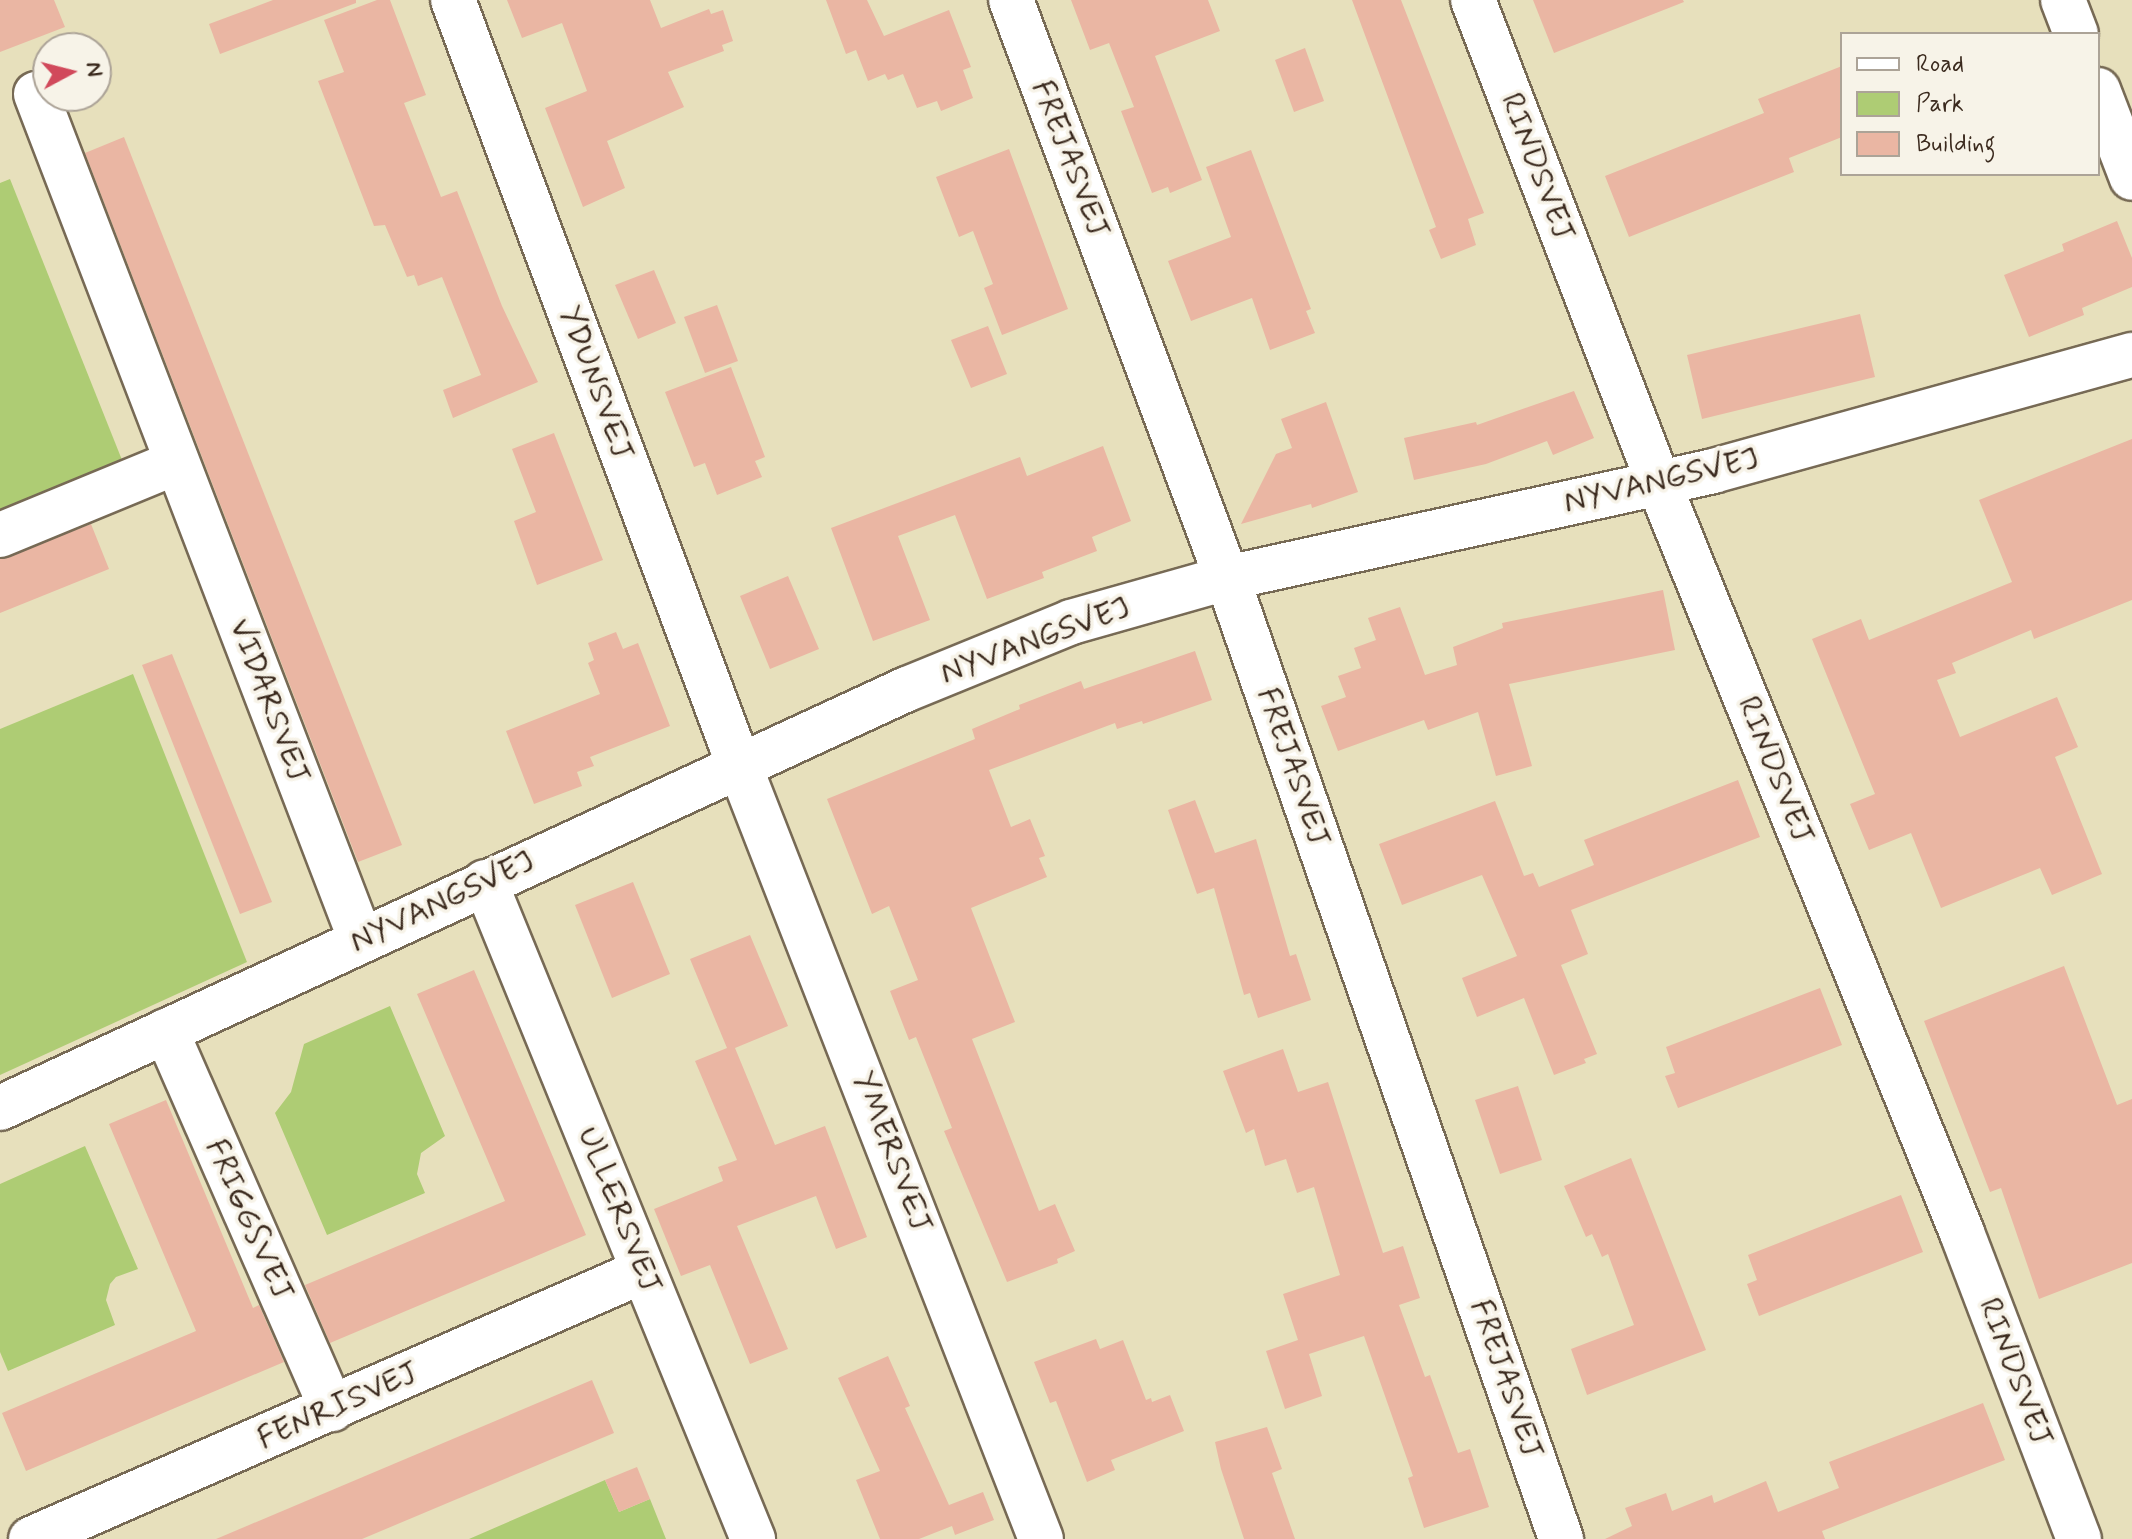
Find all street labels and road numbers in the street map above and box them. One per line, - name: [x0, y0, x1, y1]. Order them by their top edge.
- street label: FREJASVEJ: [1022, 75, 1118, 243]
- street label: RINDSVEJ: [1491, 88, 1583, 246]
- street label: YDUNSVEJ: [550, 301, 642, 465]
- street label: NYVANGSVEJ: [1560, 440, 1762, 522]
- street label: NYVANGSVEJ: [935, 589, 1135, 693]
- street label: VIDARSVEJ: [220, 613, 318, 789]
- street label: FREJASVEJ: [1248, 683, 1338, 851]
- street label: RINDSVEJ: [1728, 691, 1822, 849]
- street label: NYVANGSVEJ: [344, 843, 540, 961]
- street label: YMERSVEJ: [844, 1066, 940, 1238]
- street label: ULLERSVEJ: [568, 1121, 670, 1299]
- street label: FRIGGSVEJ: [196, 1133, 302, 1307]
- street label: RINDSVEJ: [1969, 1293, 2061, 1451]
- street label: FREJASVEJ: [1461, 1295, 1551, 1463]
- street label: FENRISVEJ: [252, 1353, 424, 1459]

